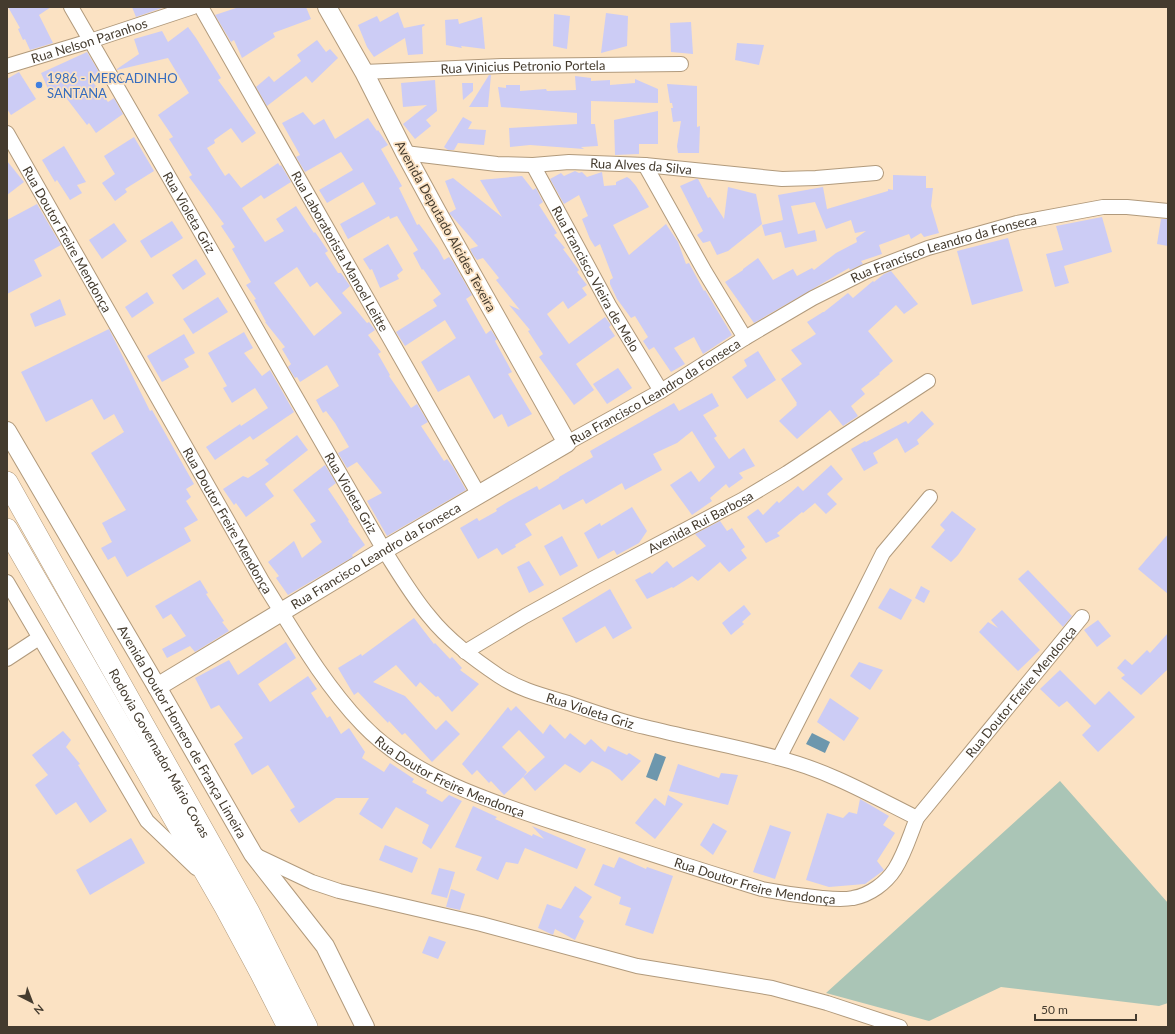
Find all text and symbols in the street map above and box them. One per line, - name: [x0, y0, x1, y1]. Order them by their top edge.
- street label: Rua Nelson Paranhos: [29, 15, 150, 66]
- street label: Rua Vinicius Petronio Portela: [440, 57, 605, 77]
- place label: 1986 - MERCADINHO SANTANA: [47, 70, 178, 101]
- marker: 1986 - MERCADINHO SANTANA: [34, 80, 44, 90]
- street label: Avenida Deputado Alcides Texeira: [392, 138, 500, 314]
- street label: Rua Alves da Silva: [590, 155, 693, 178]
- street label: Rua Doutor Freire Mendonça: [19, 163, 115, 315]
- street label: Rua Laboratorista Manoel Leitte: [288, 168, 392, 334]
- street label: Rua Violeta Griz: [160, 169, 219, 256]
- street label: Rua Francisco Vieira de Melo: [549, 203, 643, 355]
- street label: Rua Francisco Leandro da Fonseca: [848, 212, 1038, 286]
- street label: Rua Francisco Leandro da Fonseca: [567, 335, 743, 448]
- street label: Rua Doutor Freire Mendonça: [180, 445, 276, 597]
- street label: Rua Violeta Griz: [321, 449, 381, 537]
- street label: Avenida Rui Barbosa: [645, 487, 756, 556]
- street label: Rua Francisco Leandro da Fonseca: [288, 499, 463, 612]
- street label: Avenida Doutor Homero de França Limeira: [114, 622, 250, 841]
- street label: Rua Doutor Freire Mendonça: [962, 622, 1080, 761]
- street label: Rodovia Governador Mário Covas: [106, 666, 214, 841]
- street label: Rua Violeta Griz: [545, 689, 636, 732]
- street label: Rua Doutor Freire Mendonça: [372, 732, 527, 820]
- street label: Rua Doutor Freire Mendonça: [672, 854, 836, 907]
- north arrow: [12, 982, 52, 1022]
- scale bar: [1035, 996, 1136, 1022]
- text: N: [32, 1002, 47, 1017]
- text: 50 m: [1041, 1002, 1068, 1017]

